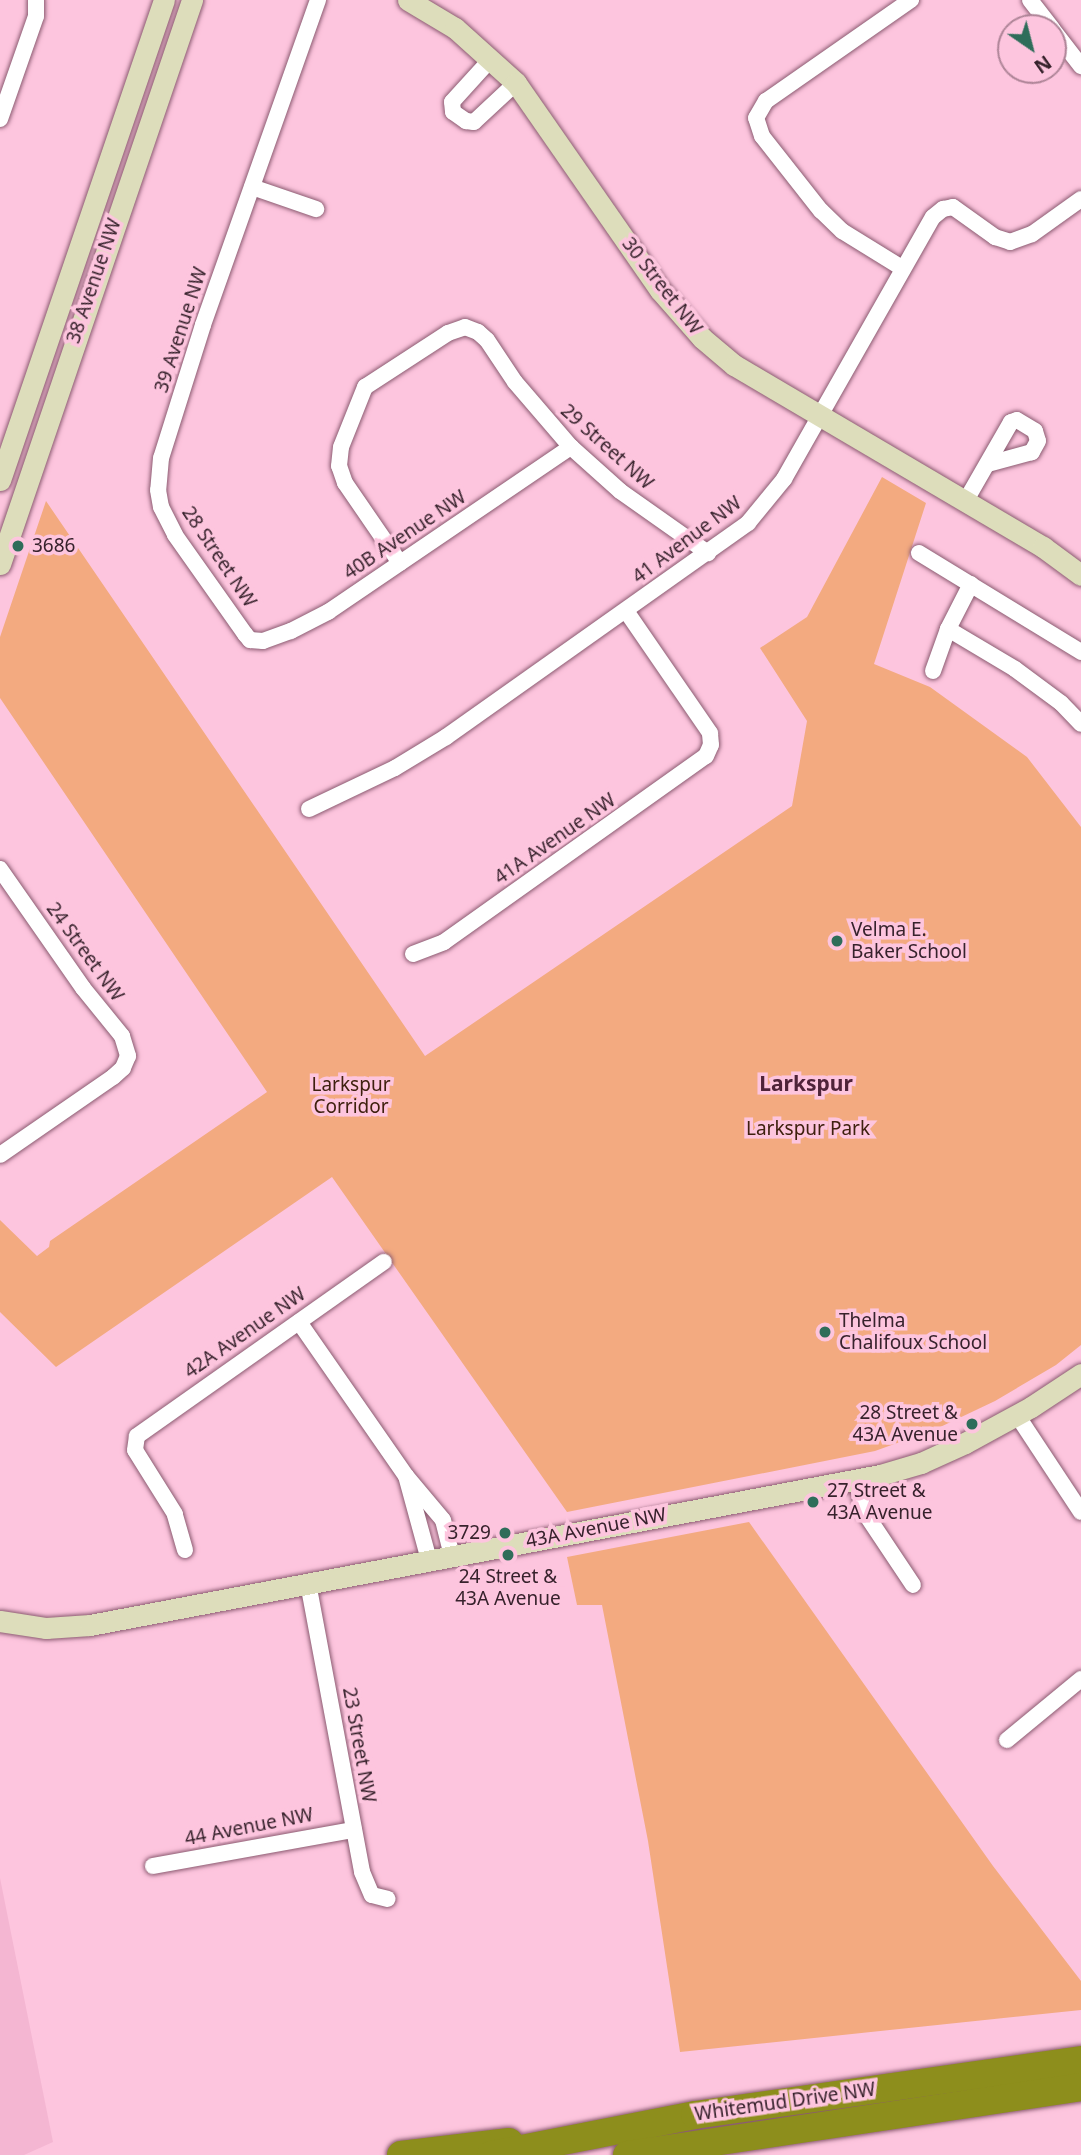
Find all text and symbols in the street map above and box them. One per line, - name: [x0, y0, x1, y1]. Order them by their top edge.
- north arrow: [997, 14, 1067, 84]
- text: N: [1029, 49, 1057, 80]
- street label: 38 Avenue NW: [62, 216, 126, 346]
- street label: 30 Street NW: [617, 233, 707, 339]
- street label: 39 Avenue NW: [150, 264, 212, 396]
- street label: 29 Street NW: [556, 399, 658, 495]
- street label: 40B Avenue NW: [339, 486, 471, 584]
- street label: 41 Avenue NW: [628, 492, 746, 588]
- street label: 28 Street NW: [177, 502, 261, 612]
- place label: 3686: [32, 535, 75, 557]
- marker: 3686: [10, 538, 26, 554]
- street label: 41A Avenue NW: [490, 789, 620, 889]
- street label: 24 Street NW: [41, 898, 129, 1006]
- place label: Velma E. Baker School: [851, 919, 967, 963]
- marker: Velma E. Baker School: [829, 933, 845, 949]
- district label: Larkspur: [759, 1070, 853, 1096]
- park label: Larkspur Corridor: [312, 1074, 390, 1118]
- park label: Larkspur Park: [746, 1118, 870, 1140]
- street label: 42A Avenue NW: [180, 1283, 310, 1383]
- place label: Thelma Chalifoux School: [839, 1310, 987, 1354]
- marker: Thelma Chalifoux School: [817, 1324, 833, 1340]
- place label: 28 Street & 43A Avenue: [852, 1402, 958, 1446]
- marker: 28 Street & 43A Avenue: [964, 1416, 980, 1432]
- place label: 27 Street & 43A Avenue: [827, 1480, 933, 1524]
- marker: 27 Street & 43A Avenue: [805, 1494, 821, 1510]
- street label: 43A Avenue NW: [524, 1503, 668, 1553]
- place label: 3729: [448, 1522, 491, 1544]
- marker: 3729: [497, 1525, 513, 1541]
- marker: 24 Street & 43A Avenue: [500, 1547, 516, 1563]
- place label: 24 Street & 43A Avenue: [455, 1566, 561, 1610]
- street label: 23 Street NW: [338, 1686, 380, 1804]
- street label: 44 Avenue NW: [183, 1803, 315, 1851]
- street label: Whitemud Drive NW: [693, 2078, 877, 2126]

